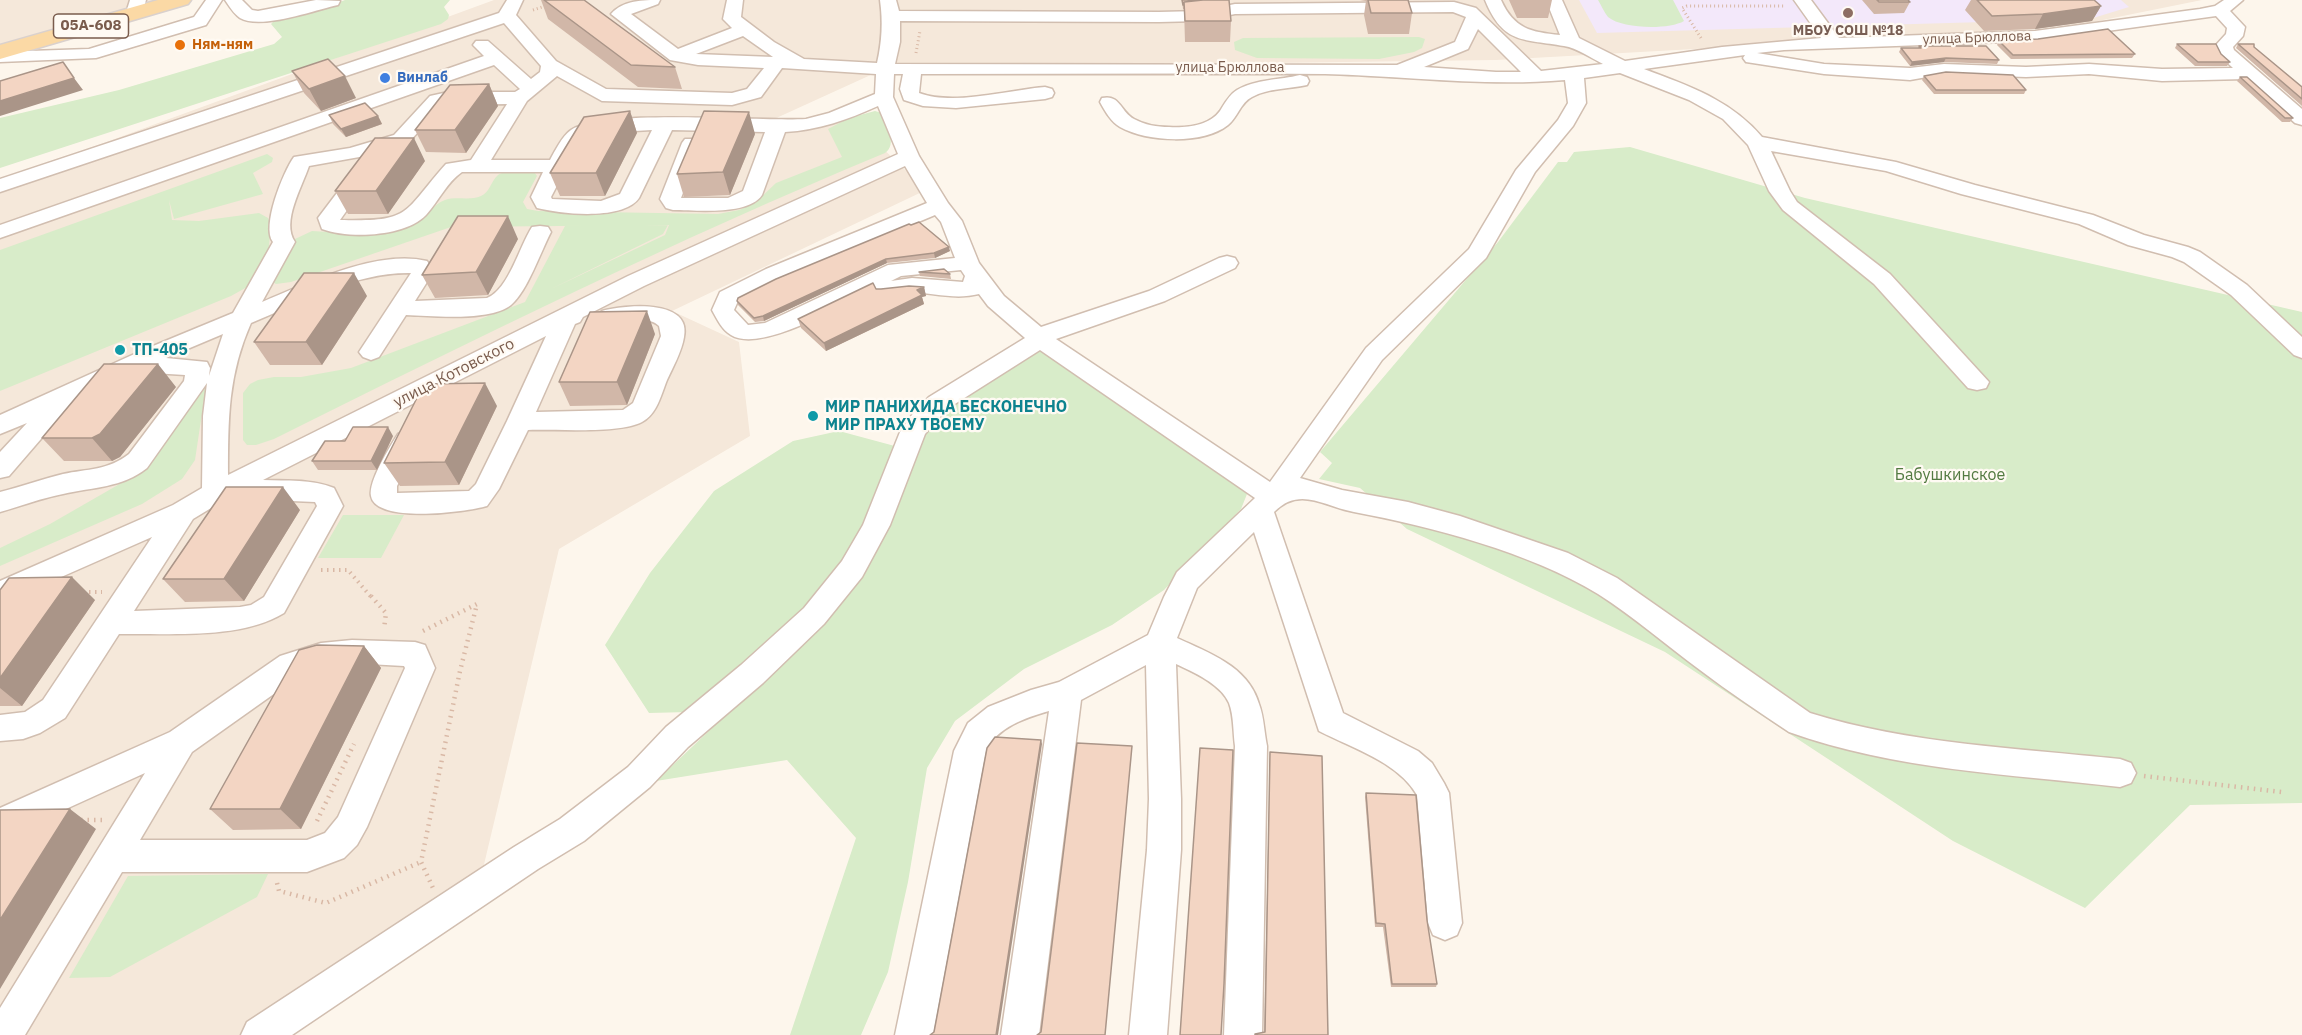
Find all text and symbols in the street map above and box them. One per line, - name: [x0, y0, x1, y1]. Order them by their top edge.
- marker: МБОУ СОШ №18: [1841, 6, 1855, 20]
- road number: 05А-608: [54, 14, 128, 38]
- place label: МБОУ СОШ №18: [1793, 23, 1903, 39]
- street label: улица Брюллова: [1922, 28, 2032, 48]
- place label: Ням-ням: [192, 37, 253, 53]
- marker: Ням-ням: [173, 38, 187, 52]
- street label: улица Брюллова: [1176, 60, 1284, 76]
- place label: Винлаб: [397, 70, 448, 86]
- marker: Винлаб: [378, 71, 392, 85]
- street label: улица Котовского: [390, 334, 518, 412]
- place label: ТП-405: [132, 340, 188, 360]
- marker: ТП-405: [113, 343, 127, 357]
- place label: МИР ПАНИХИДА БЕСКОНЕЧНО МИР ПРАХУ ТВОЕМУ: [825, 397, 1067, 435]
- marker: МИР ПАНИХИДА БЕСКОНЕЧНО МИР ПРАХУ ТВОЕМУ: [806, 409, 820, 423]
- park label: Бабушкинское: [1895, 465, 2005, 485]

